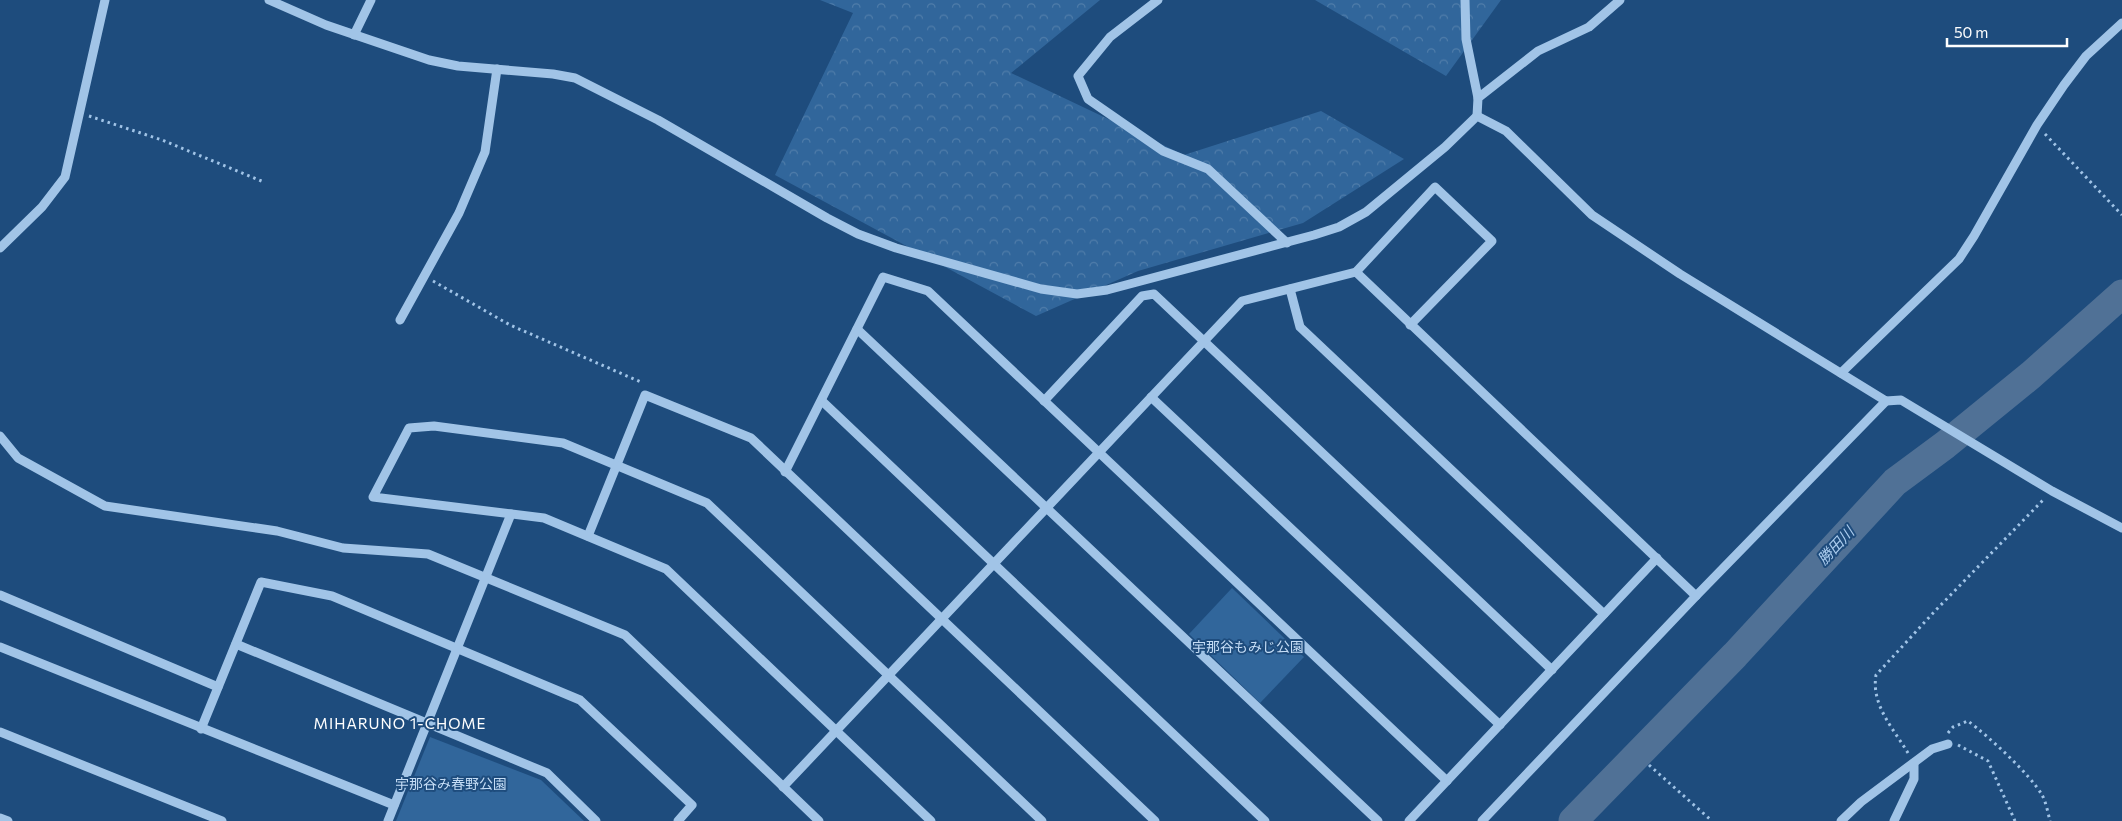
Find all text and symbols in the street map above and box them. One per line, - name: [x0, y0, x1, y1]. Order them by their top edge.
- scale bar: [1947, 15, 2067, 47]
- text: 50 m: [1954, 23, 1988, 41]
- water label: 勝田川: [1813, 521, 1859, 568]
- park label: 宇那谷もみじ公園: [1192, 638, 1304, 655]
- district label: MIHARUNO 1-CHOME: [314, 714, 486, 732]
- park label: 宇那谷み春野公園: [395, 775, 507, 792]

